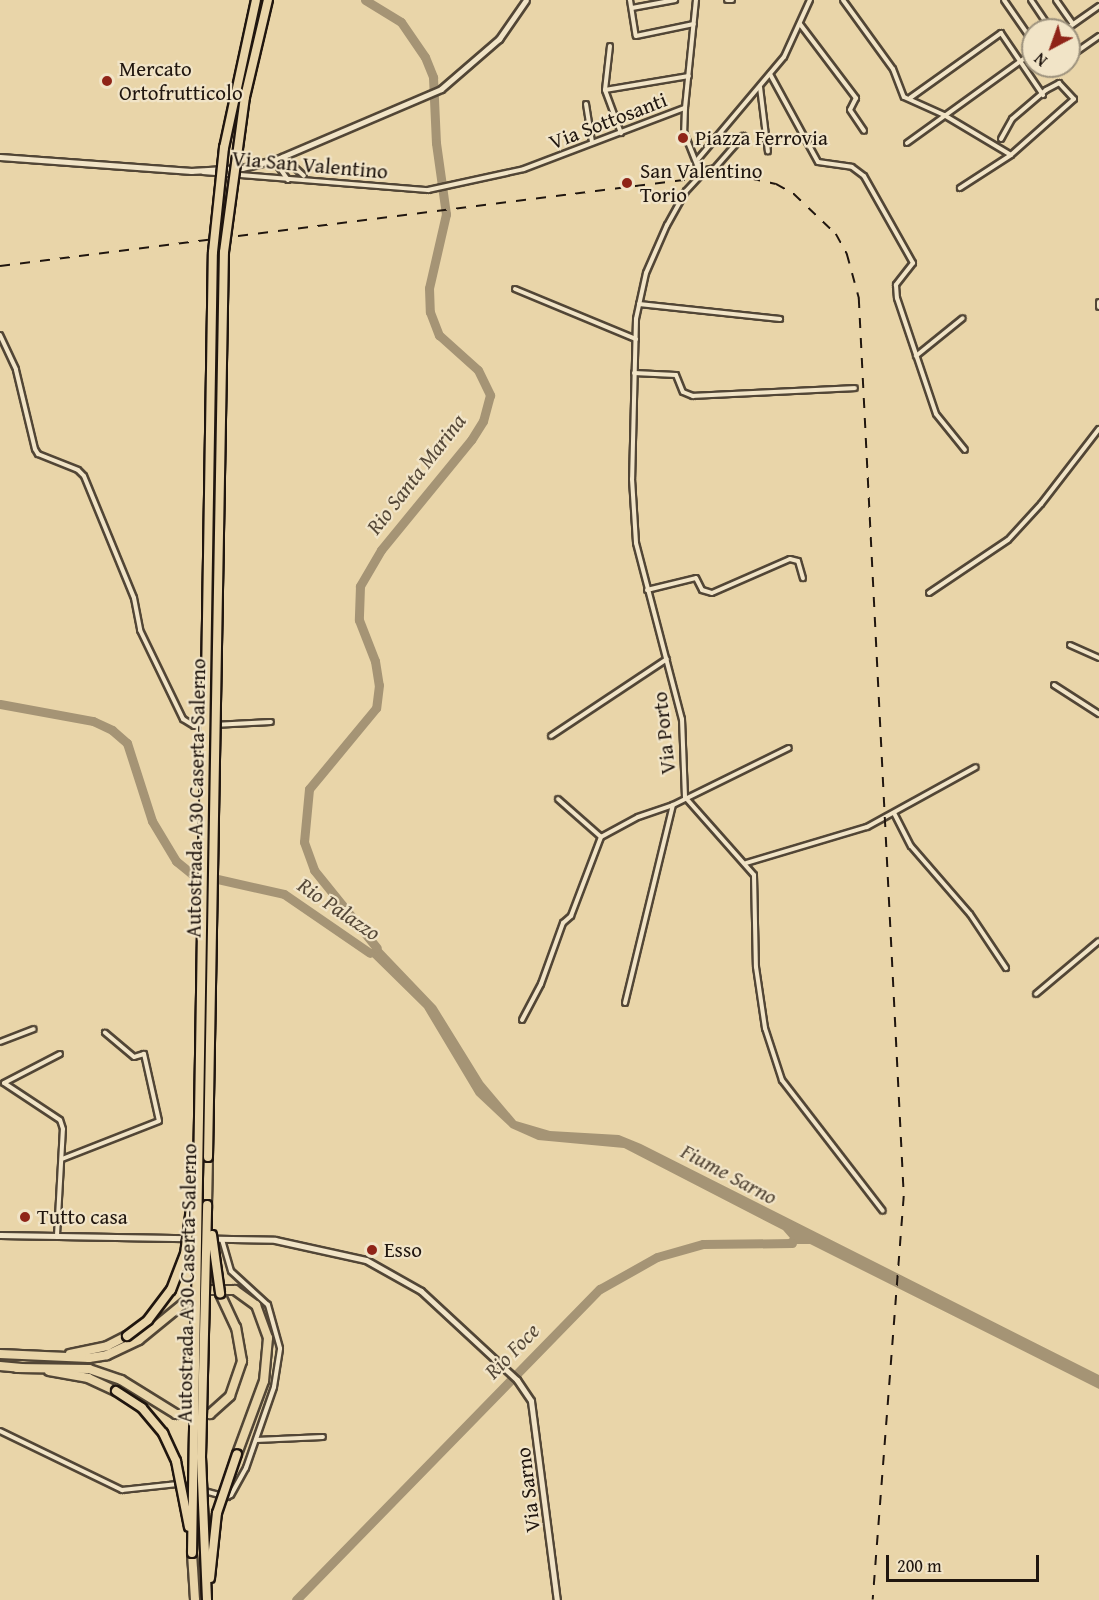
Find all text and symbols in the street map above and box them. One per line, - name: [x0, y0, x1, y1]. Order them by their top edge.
- north arrow: [1021, 18, 1081, 78]
- text: N: [1029, 48, 1052, 73]
- place label: Mercato Ortofrutticolo: [119, 56, 243, 106]
- marker: Mercato Ortofrutticolo: [100, 74, 114, 88]
- street label: Via Sottosanti: [546, 87, 670, 155]
- place label: Piazza Ferrovia: [695, 125, 828, 151]
- marker: Piazza Ferrovia: [676, 131, 690, 145]
- street label: Via San Valentino: [231, 146, 389, 184]
- place label: San Valentino Torio: [640, 158, 762, 208]
- marker: San Valentino Torio: [618, 174, 636, 192]
- water label: Rio Santa Marina: [361, 408, 471, 540]
- street label: Autostrada A30 Caserta-Salerno: [181, 658, 211, 938]
- street label: Via Porto: [647, 690, 681, 776]
- water label: Rio Palazzo: [293, 872, 385, 946]
- water label: Fiume Sarno: [676, 1138, 782, 1210]
- street label: Autostrada A30 Caserta-Salerno: [172, 1143, 202, 1423]
- place label: Tutto casa: [37, 1204, 128, 1230]
- marker: Tutto casa: [18, 1210, 32, 1224]
- place label: Esso: [384, 1237, 422, 1263]
- marker: Esso: [365, 1243, 379, 1257]
- water label: Rio Foce: [479, 1318, 545, 1384]
- street label: Via Sarno: [510, 1446, 546, 1534]
- scale bar: [889, 1543, 1042, 1581]
- text: 200 m: [897, 1552, 942, 1579]

